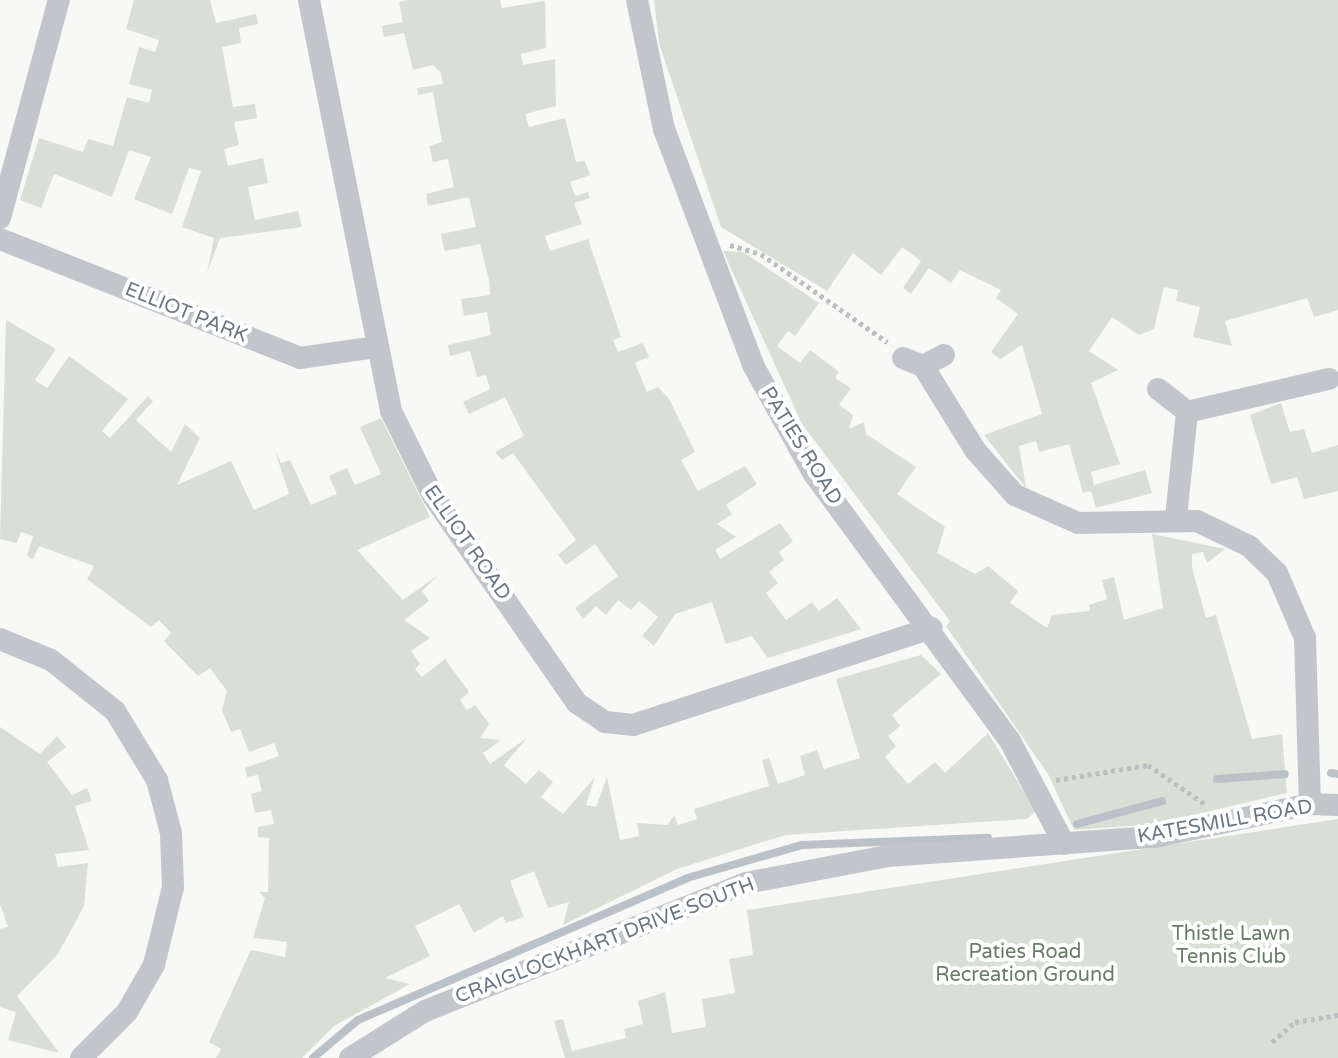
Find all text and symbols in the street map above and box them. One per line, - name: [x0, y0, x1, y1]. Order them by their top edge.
- street label: ELLIOT PARK: [121, 278, 251, 348]
- street label: PATIES ROAD: [755, 383, 847, 509]
- street label: ELLIOT ROAD: [419, 481, 515, 605]
- street label: KATESMILL ROAD: [1136, 795, 1314, 849]
- street label: CRAIGLOCKHART DRIVE SOUTH: [452, 873, 758, 1009]
- park label: Thistle Lawn Tennis Club: [1172, 923, 1290, 970]
- park label: Paties Road Recreation Ground: [935, 940, 1115, 987]

